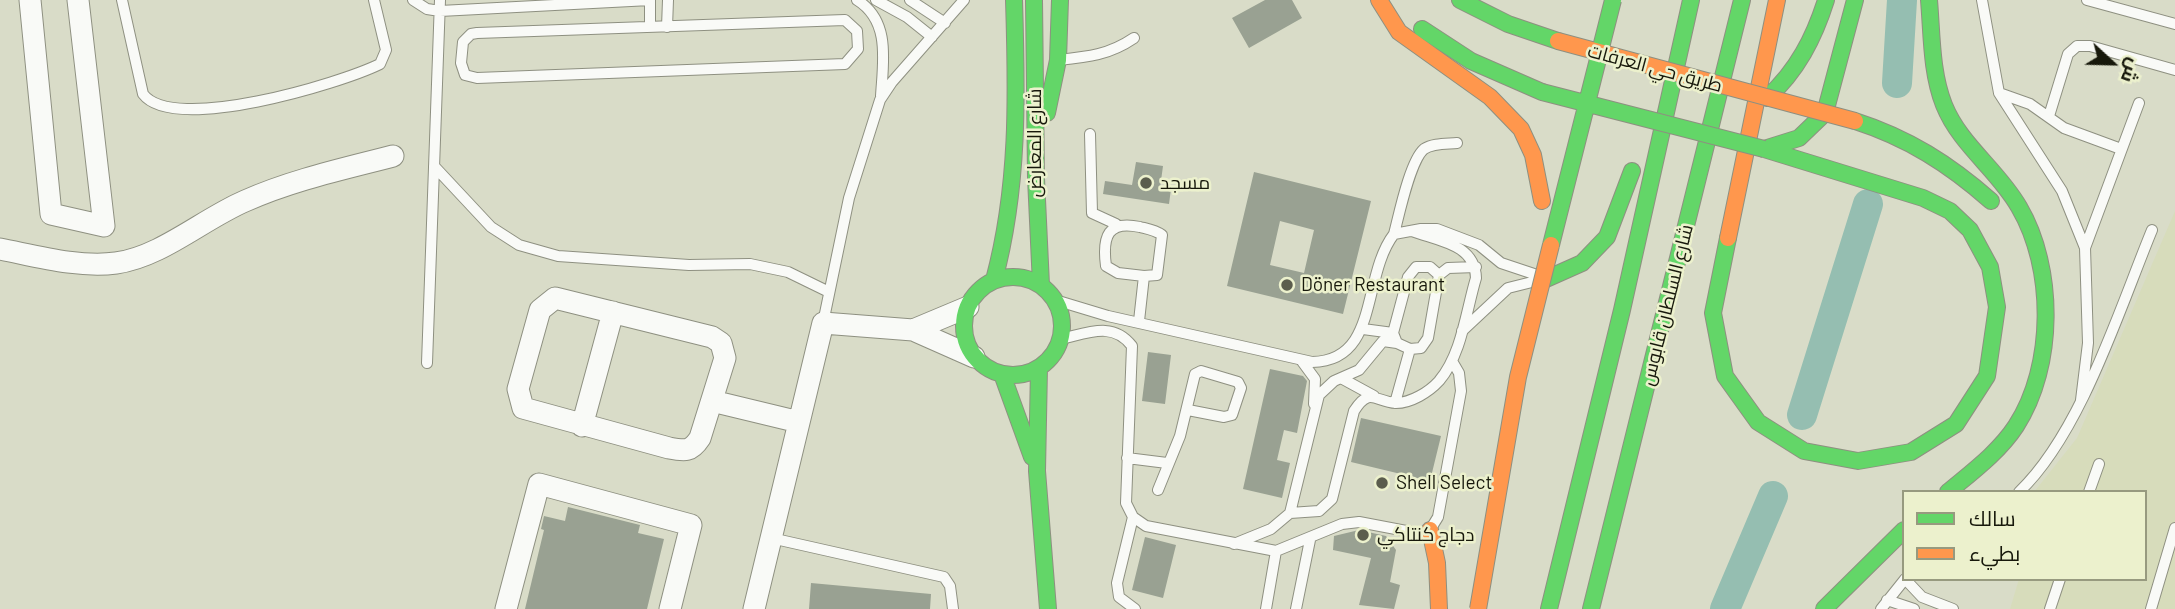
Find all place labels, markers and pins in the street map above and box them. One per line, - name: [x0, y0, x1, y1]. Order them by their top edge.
- place label: مسجد: [1160, 172, 1210, 194]
- marker: مسجد: [1138, 175, 1154, 191]
- place label: Döner Restaurant: [1301, 274, 1445, 296]
- marker: Döner Restaurant: [1279, 277, 1295, 293]
- place label: Shell Select: [1396, 472, 1492, 494]
- marker: Shell Select: [1374, 475, 1390, 491]
- place label: دجاج كنتاكي: [1377, 524, 1474, 546]
- marker: دجاج كنتاكي: [1355, 527, 1371, 543]

